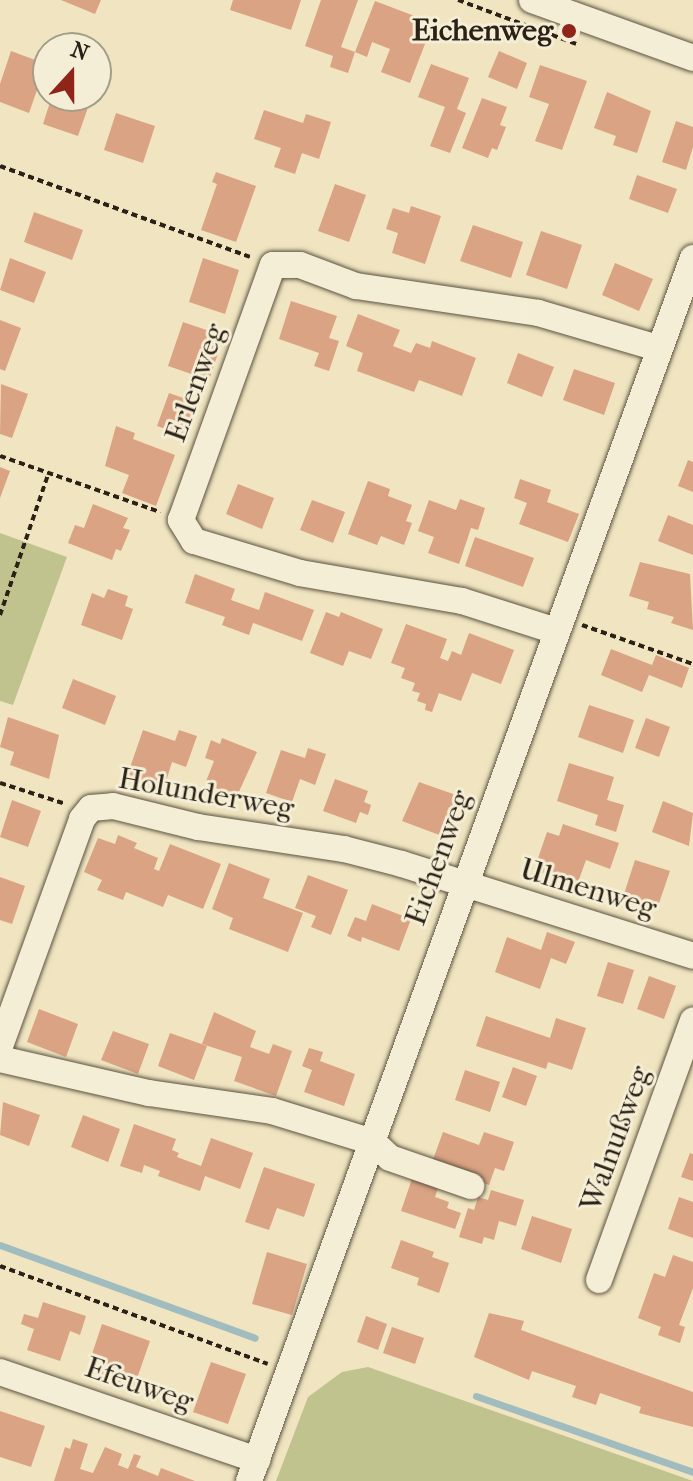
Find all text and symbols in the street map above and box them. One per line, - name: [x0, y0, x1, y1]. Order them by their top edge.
- place label: Eichenweg: [412, 13, 553, 49]
- marker: Eichenweg: [560, 22, 578, 40]
- north arrow: [32, 32, 112, 112]
- text: N: [67, 36, 92, 67]
- street label: Erlenweg: [158, 319, 234, 447]
- street label: Holunderweg: [116, 761, 296, 827]
- street label: Eichenweg: [398, 786, 480, 930]
- street label: Ulmenweg: [515, 851, 661, 927]
- street label: Walnußweg: [573, 1061, 659, 1217]
- street label: Efeuweg: [80, 1350, 198, 1420]

